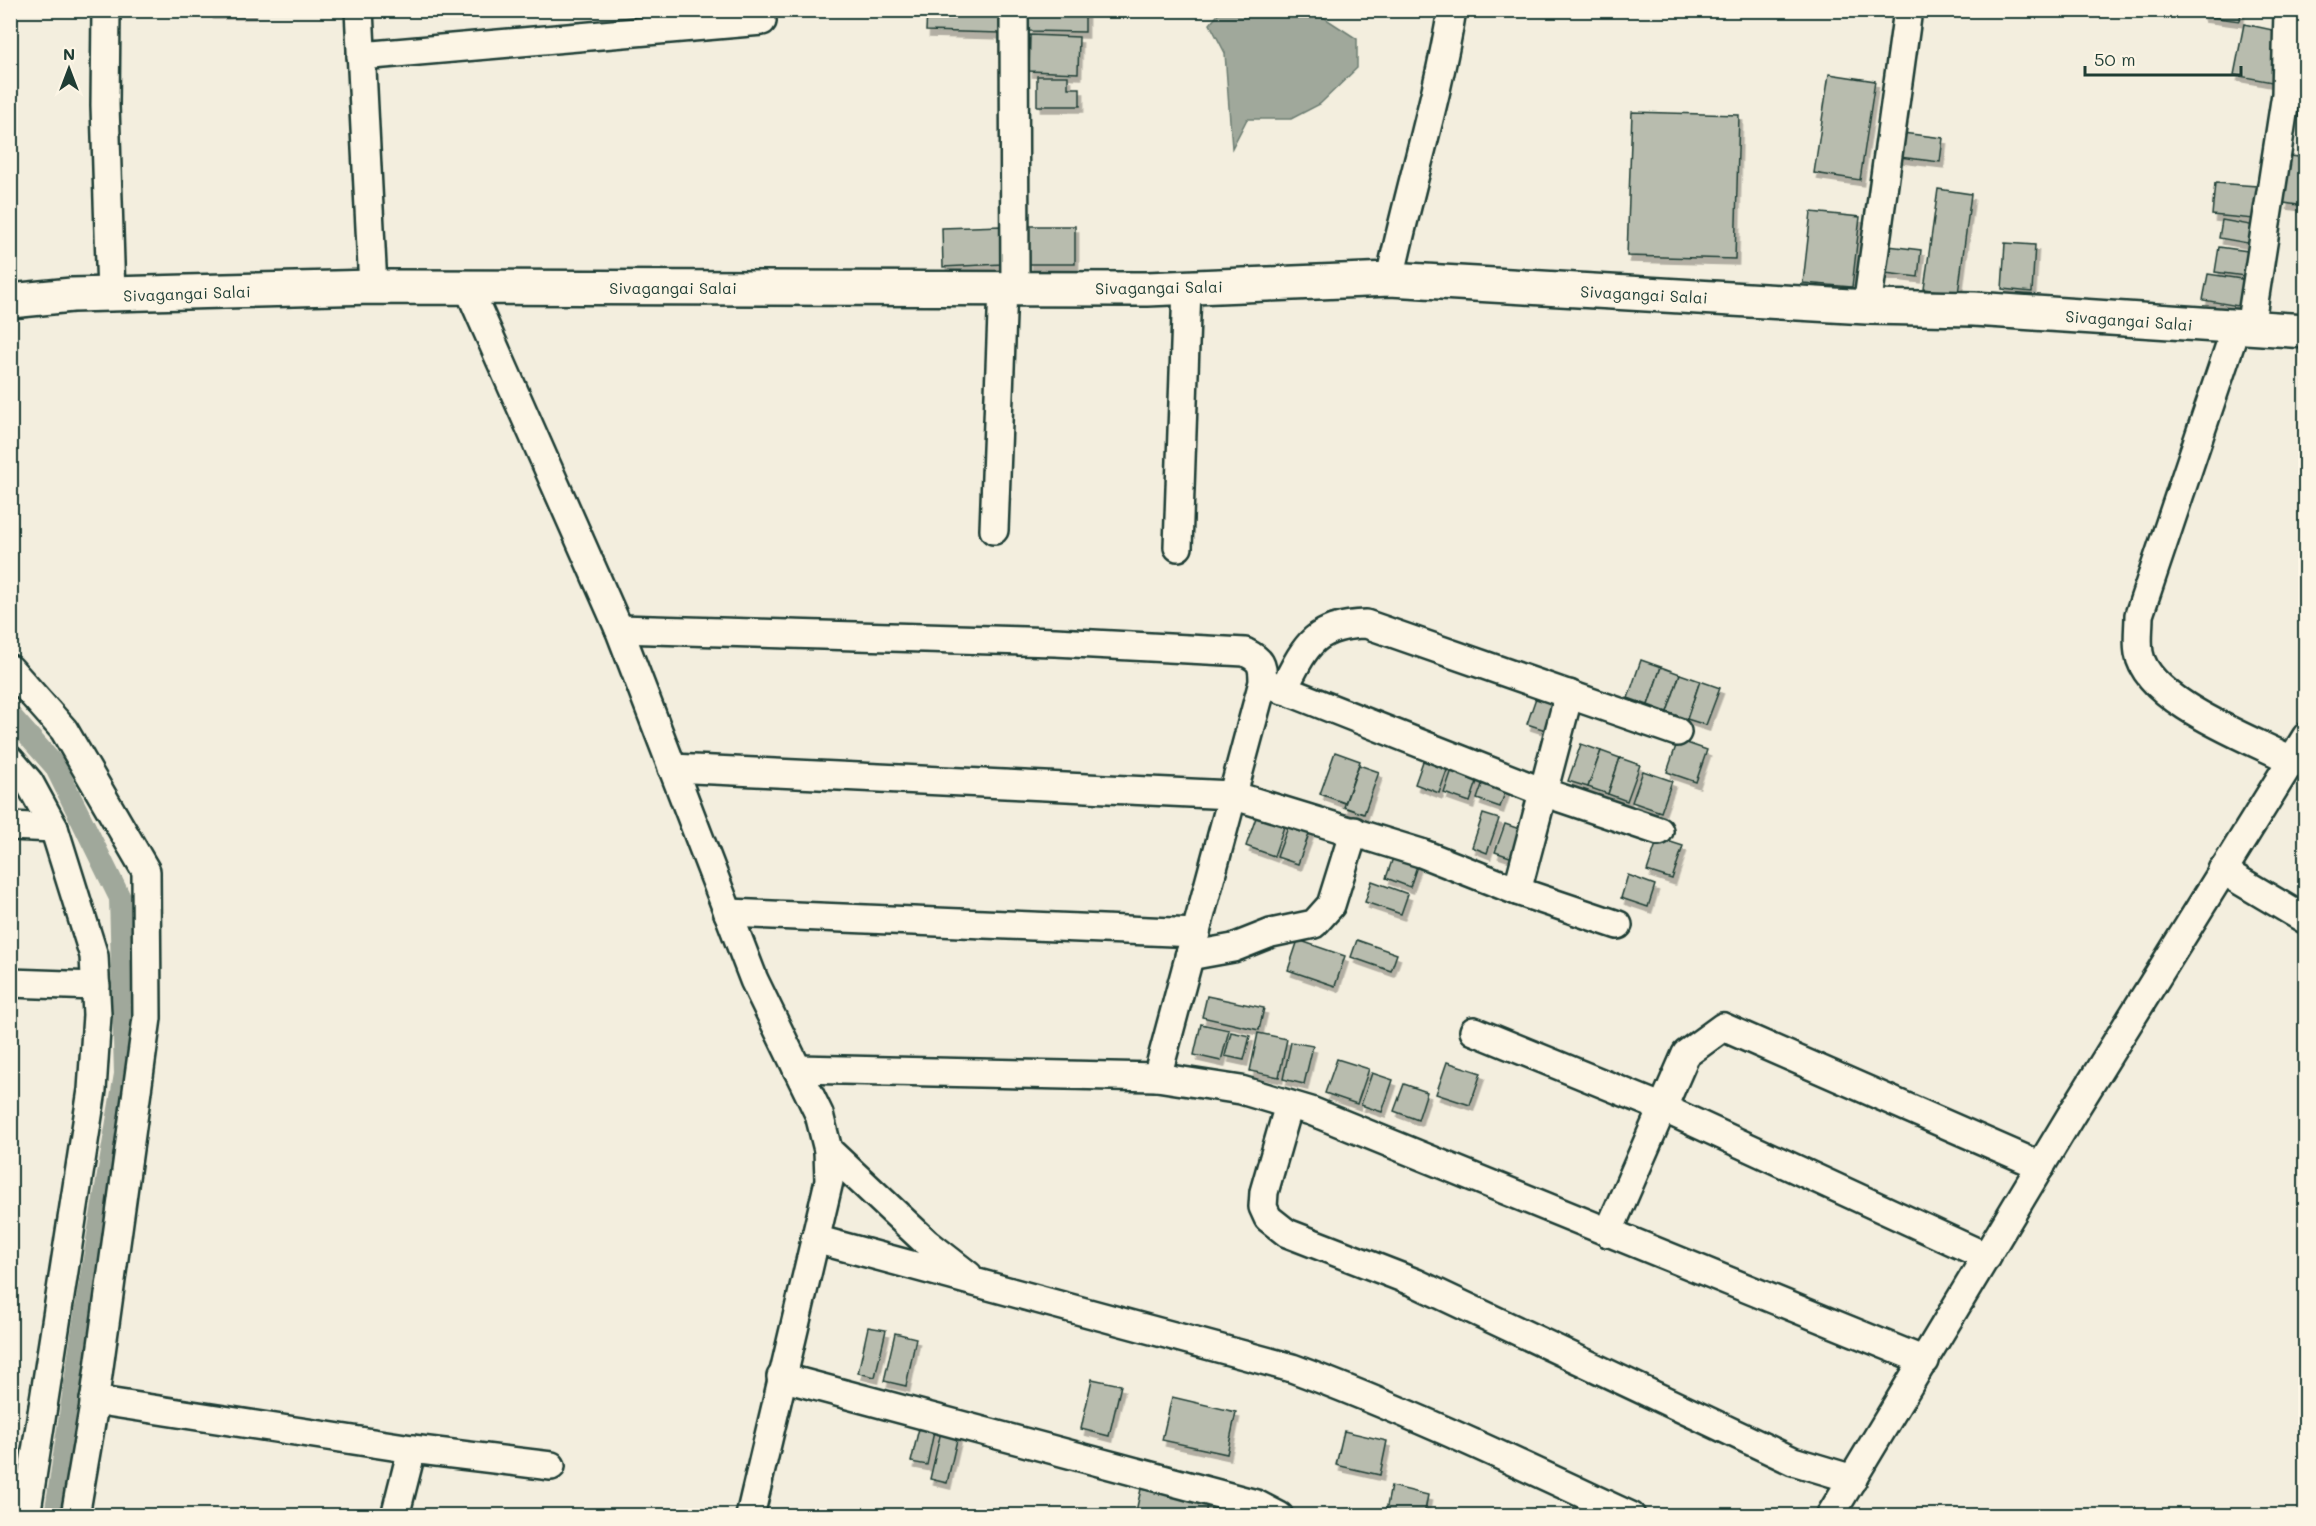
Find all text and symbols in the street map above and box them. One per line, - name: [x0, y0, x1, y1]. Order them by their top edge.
- north arrow: [39, 39, 99, 99]
- scale bar: [2085, 39, 2241, 77]
- text: N: [63, 43, 75, 64]
- text: 50 m: [2094, 47, 2136, 71]
- street label: Sivagangai Salai: [1095, 275, 1223, 299]
- street label: Sivagangai Salai: [609, 277, 737, 298]
- street label: Sivagangai Salai: [123, 280, 251, 306]
- street label: Sivagangai Salai: [1580, 280, 1708, 308]
- street label: Sivagangai Salai: [2065, 305, 2193, 335]

